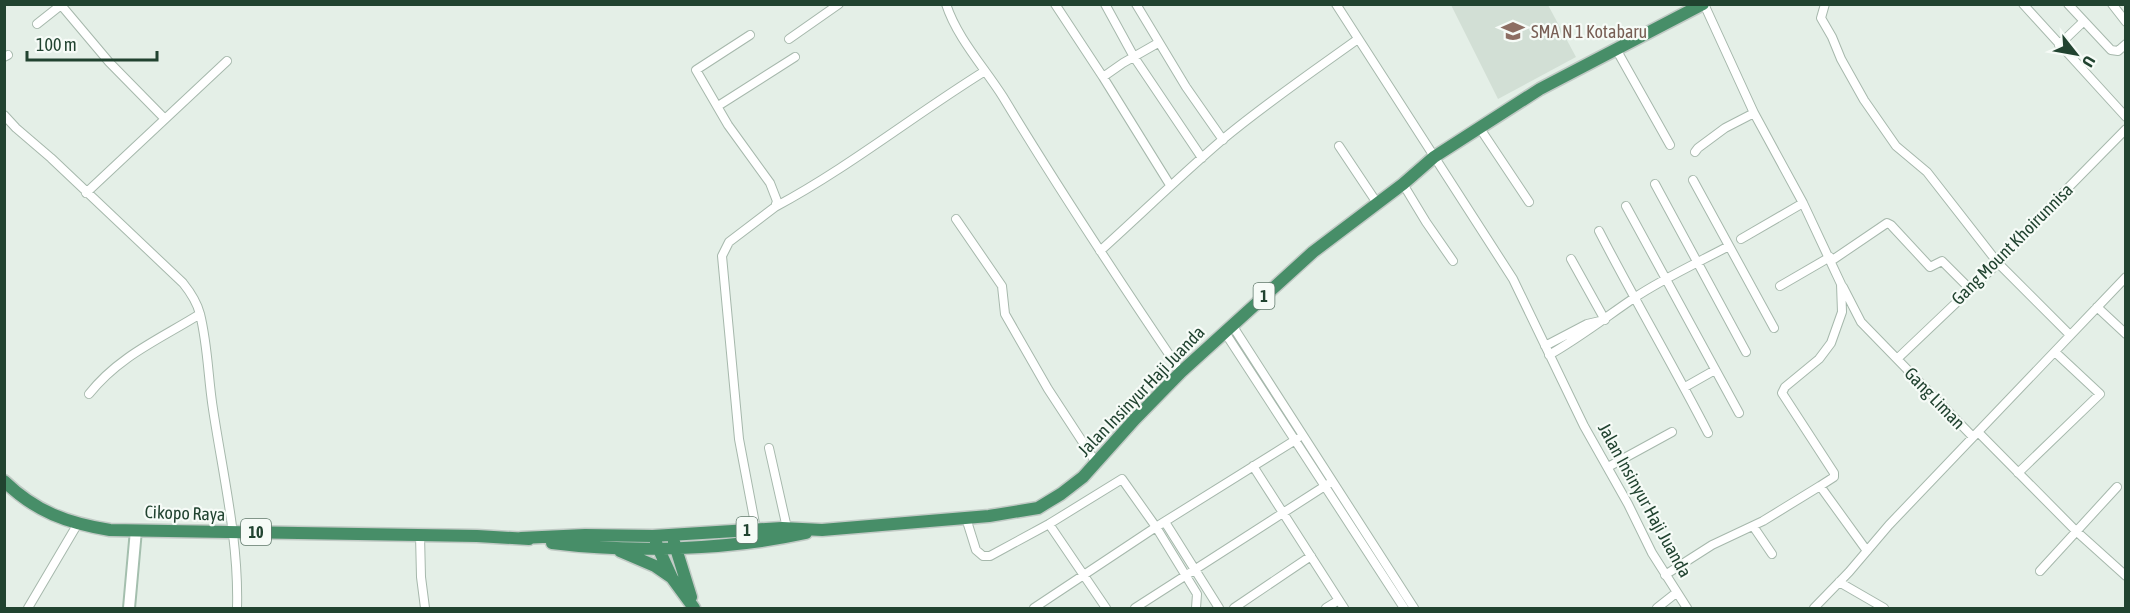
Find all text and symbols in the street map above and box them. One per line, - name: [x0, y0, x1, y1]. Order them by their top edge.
- school or university icon: SMA N 1 Kotabaru: [1500, 18, 1526, 44]
- place label: SMA N 1 Kotabaru: [1531, 21, 1647, 42]
- scale bar: [27, 24, 158, 62]
- north arrow: [2046, 24, 2106, 84]
- text: 100 m: [36, 34, 77, 55]
- text: U: [2079, 53, 2099, 70]
- street label: Gang Mount Khoirunnisa: [1947, 179, 2077, 309]
- road number: 1: [1254, 283, 1274, 309]
- street label: Jalan Insinyur Haji Juanda: [1073, 322, 1209, 460]
- street label: Gang Liman: [1900, 363, 1970, 433]
- street label: Jalan Insinyur Haji Juanda: [1594, 419, 1696, 581]
- street label: Cikopo Raya: [144, 501, 226, 525]
- road number: 1: [736, 517, 758, 543]
- road number: 10: [241, 519, 271, 545]

